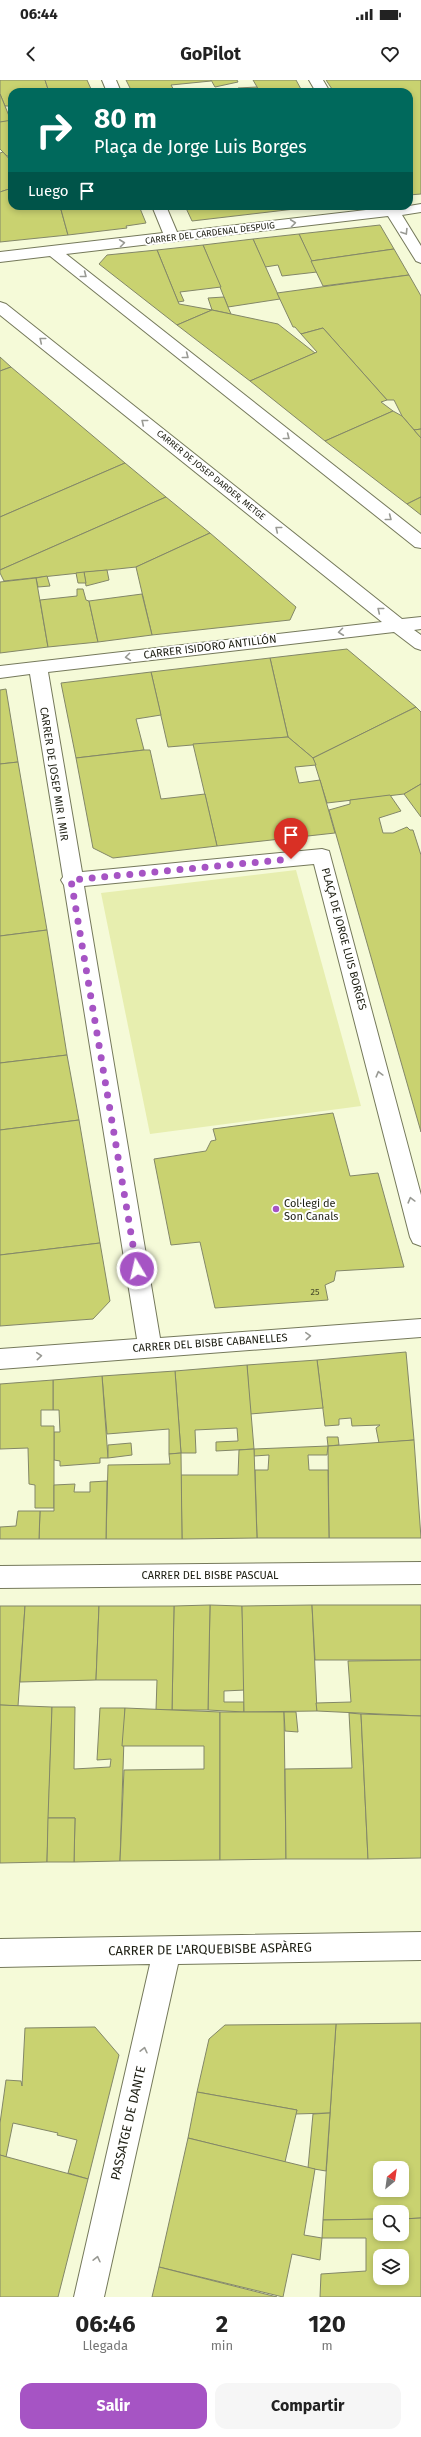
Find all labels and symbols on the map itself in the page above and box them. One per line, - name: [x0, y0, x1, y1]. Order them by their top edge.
- one-way arrow: [290, 219, 296, 228]
- street label: CARRER DEL CARDENAL DESPUIG: [145, 220, 276, 246]
- one-way arrow: [400, 228, 408, 235]
- one-way arrow: [119, 239, 125, 248]
- one-way arrow: [79, 271, 86, 278]
- one-way arrow: [40, 338, 47, 345]
- one-way arrow: [181, 352, 188, 359]
- one-way arrow: [141, 419, 148, 426]
- street label: CARRER DE JOSEP DARDER, METGE: [155, 428, 267, 522]
- one-way arrow: [283, 433, 290, 440]
- one-way arrow: [385, 514, 392, 521]
- one-way arrow: [276, 527, 283, 534]
- one-way arrow: [377, 608, 384, 615]
- one-way arrow: [337, 627, 344, 636]
- street label: CARRER ISIDORO ANTILLÓN: [143, 631, 277, 662]
- one-way arrow: [125, 652, 131, 661]
- street label: CARRER DE JOSEP MIR I MIR: [37, 706, 71, 842]
- pin: [274, 818, 308, 859]
- street label: PLAÇA DE JORGE LUIS BORGES: [319, 866, 369, 1012]
- one-way arrow: [375, 1071, 383, 1077]
- one-way arrow: [407, 1196, 416, 1203]
- place label: Col·legi de Son Canals: [284, 1197, 339, 1223]
- marker: Col·legi de Son Canals: [271, 1204, 281, 1214]
- position arrow: [116, 1248, 158, 1290]
- house number: 25: [311, 1287, 320, 1297]
- street label: CARRER DEL BISBE CABANELLES: [132, 1331, 288, 1355]
- one-way arrow: [305, 1331, 311, 1340]
- one-way arrow: [36, 1352, 42, 1361]
- street label: CARRER DEL BISBE PASCUAL: [141, 1569, 279, 1582]
- street label: CARRER DE L'ARQUEBISBE ASPÀREG: [108, 1940, 312, 1958]
- one-way arrow: [140, 2047, 148, 2053]
- street label: PASSATGE DE DANTE: [108, 2064, 148, 2182]
- north arrow: [373, 2161, 409, 2197]
- one-way arrow: [93, 2256, 101, 2262]

